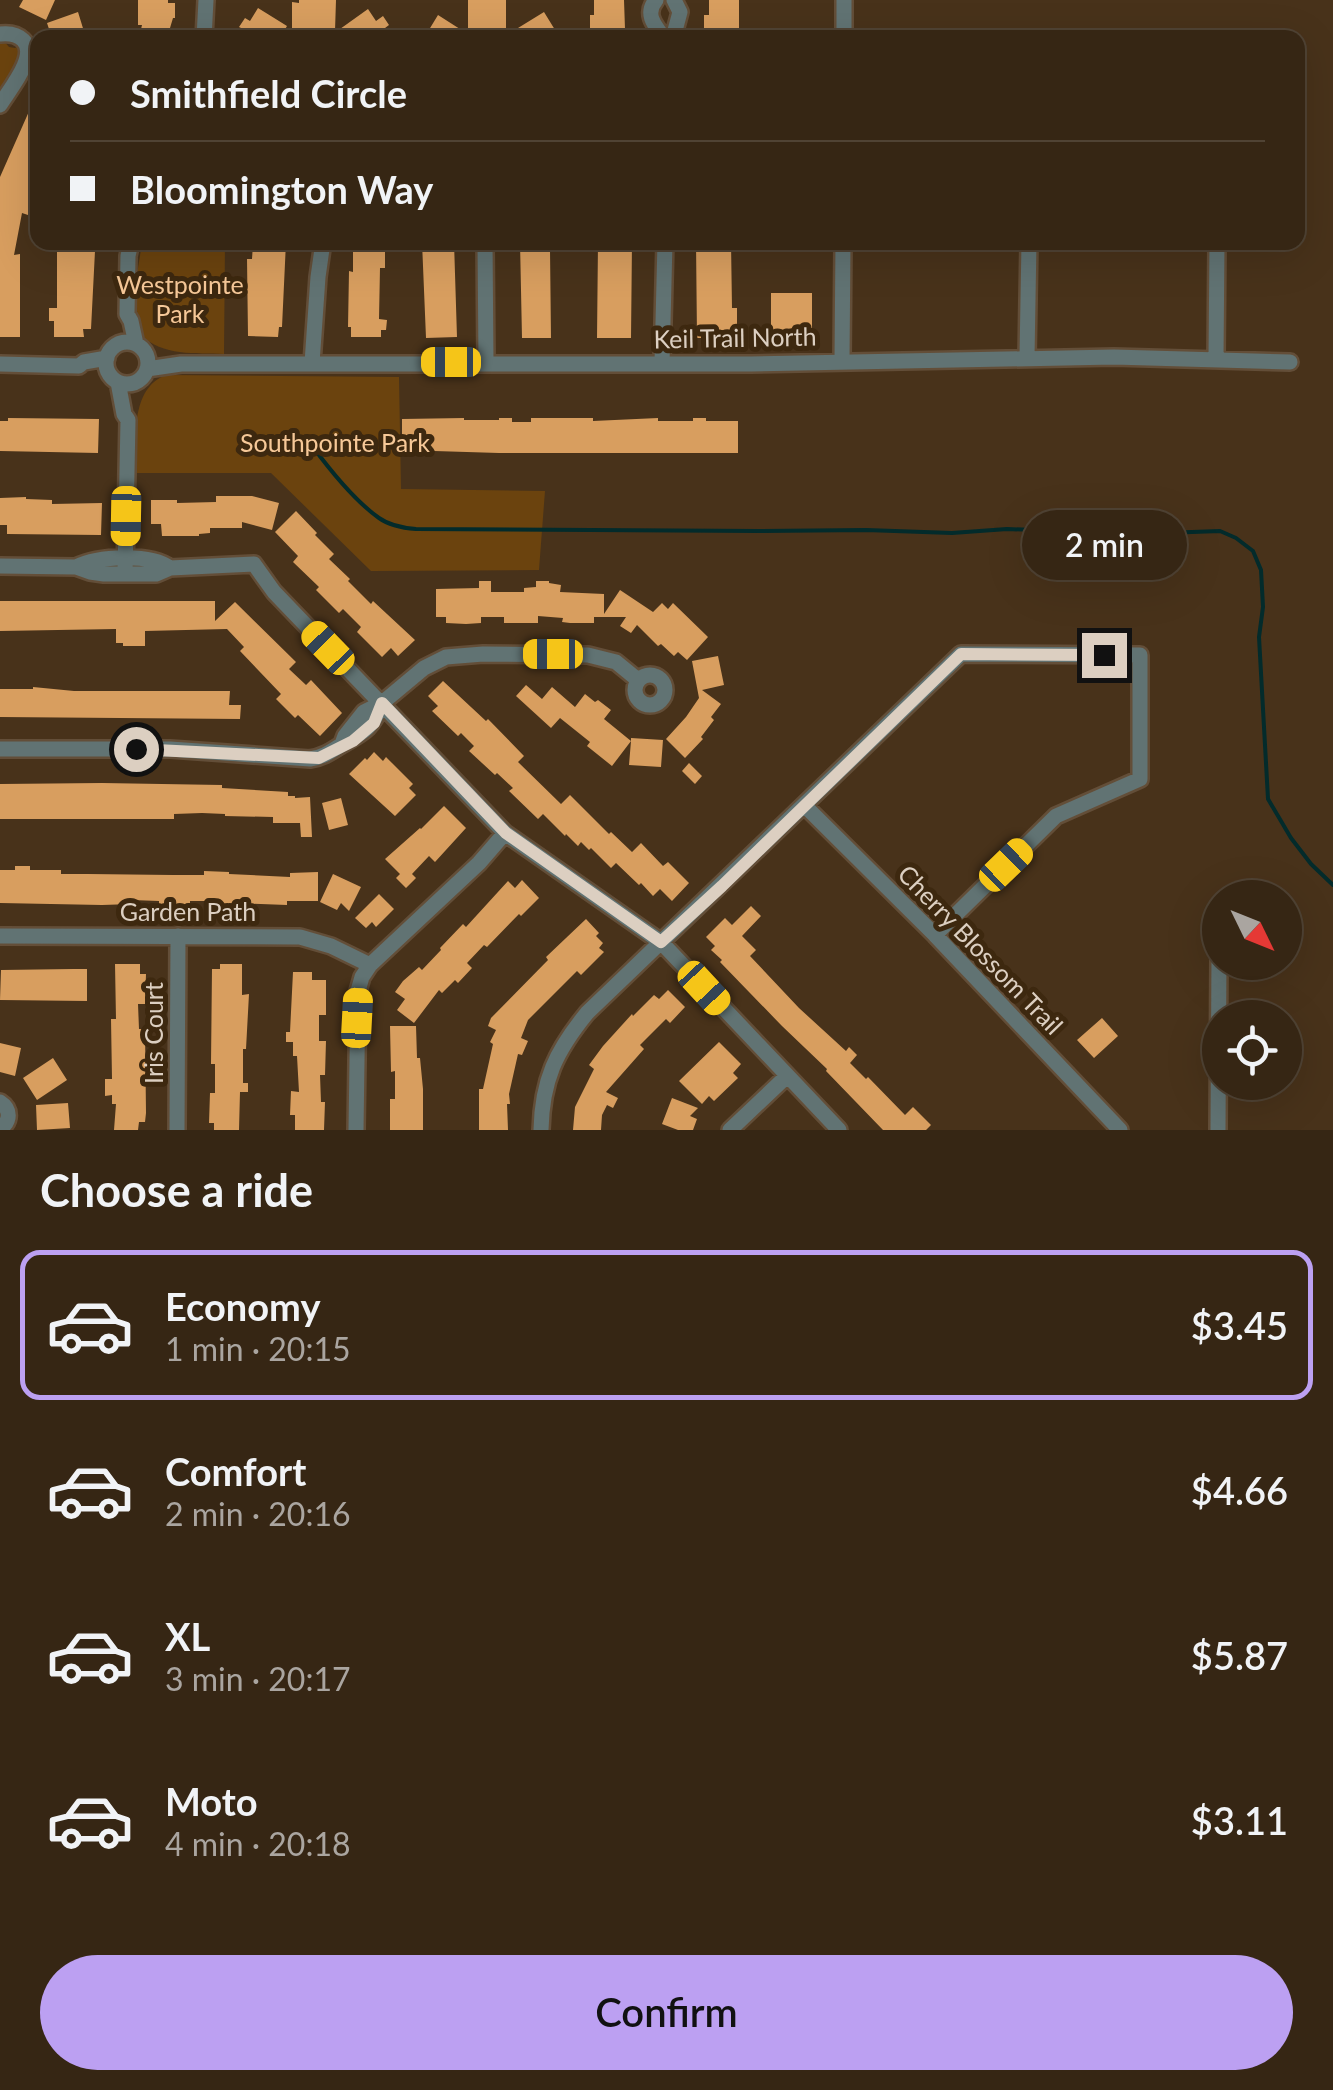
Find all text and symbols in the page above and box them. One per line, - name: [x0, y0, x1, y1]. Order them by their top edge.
- text: Smithfield Circle: [130, 70, 407, 116]
- text: Bloomington Way: [130, 166, 433, 212]
- park label: Westpointe Park: [116, 269, 244, 328]
- street label: Keil Trail North: [653, 321, 817, 353]
- car: [421, 347, 481, 377]
- park label: Southpointe Park: [240, 427, 430, 457]
- car: [110, 486, 142, 546]
- callout: 2 min: [1022, 510, 1186, 580]
- text: 2 min: [1065, 525, 1144, 564]
- car: [296, 616, 360, 680]
- route end: [1082, 633, 1127, 678]
- car: [523, 639, 583, 669]
- route start: [114, 727, 159, 772]
- car: [974, 833, 1038, 897]
- street label: Cherry Blossom Trail: [892, 858, 1070, 1040]
- north arrow: [1202, 880, 1302, 980]
- map controls: [1202, 880, 1302, 1100]
- street label: Garden Path: [120, 896, 256, 926]
- car: [673, 956, 735, 1020]
- street label: Iris Court: [138, 982, 168, 1084]
- car: [340, 987, 374, 1049]
- button: locate: [1202, 1000, 1302, 1100]
- text: Choose a ride: [40, 1163, 313, 1217]
- icon: car: [45, 1280, 135, 1370]
- text: Economy: [165, 1283, 320, 1329]
- text: $3.45: [1191, 1302, 1288, 1348]
- text: 1 min · 20:15: [165, 1329, 351, 1368]
- icon: car: [45, 1445, 135, 1535]
- text: Comfort: [165, 1448, 306, 1494]
- text: $4.66: [1191, 1467, 1288, 1513]
- text: 2 min · 20:16: [165, 1494, 351, 1533]
- icon: car: [45, 1610, 135, 1700]
- text: XL: [165, 1613, 210, 1659]
- text: $5.87: [1191, 1632, 1288, 1678]
- text: 3 min · 20:17: [165, 1659, 351, 1698]
- icon: car: [45, 1775, 135, 1865]
- text: Moto: [165, 1778, 258, 1824]
- text: $3.11: [1191, 1797, 1288, 1843]
- text: 4 min · 20:18: [165, 1824, 351, 1863]
- button: Confirm: [40, 1955, 1293, 2070]

